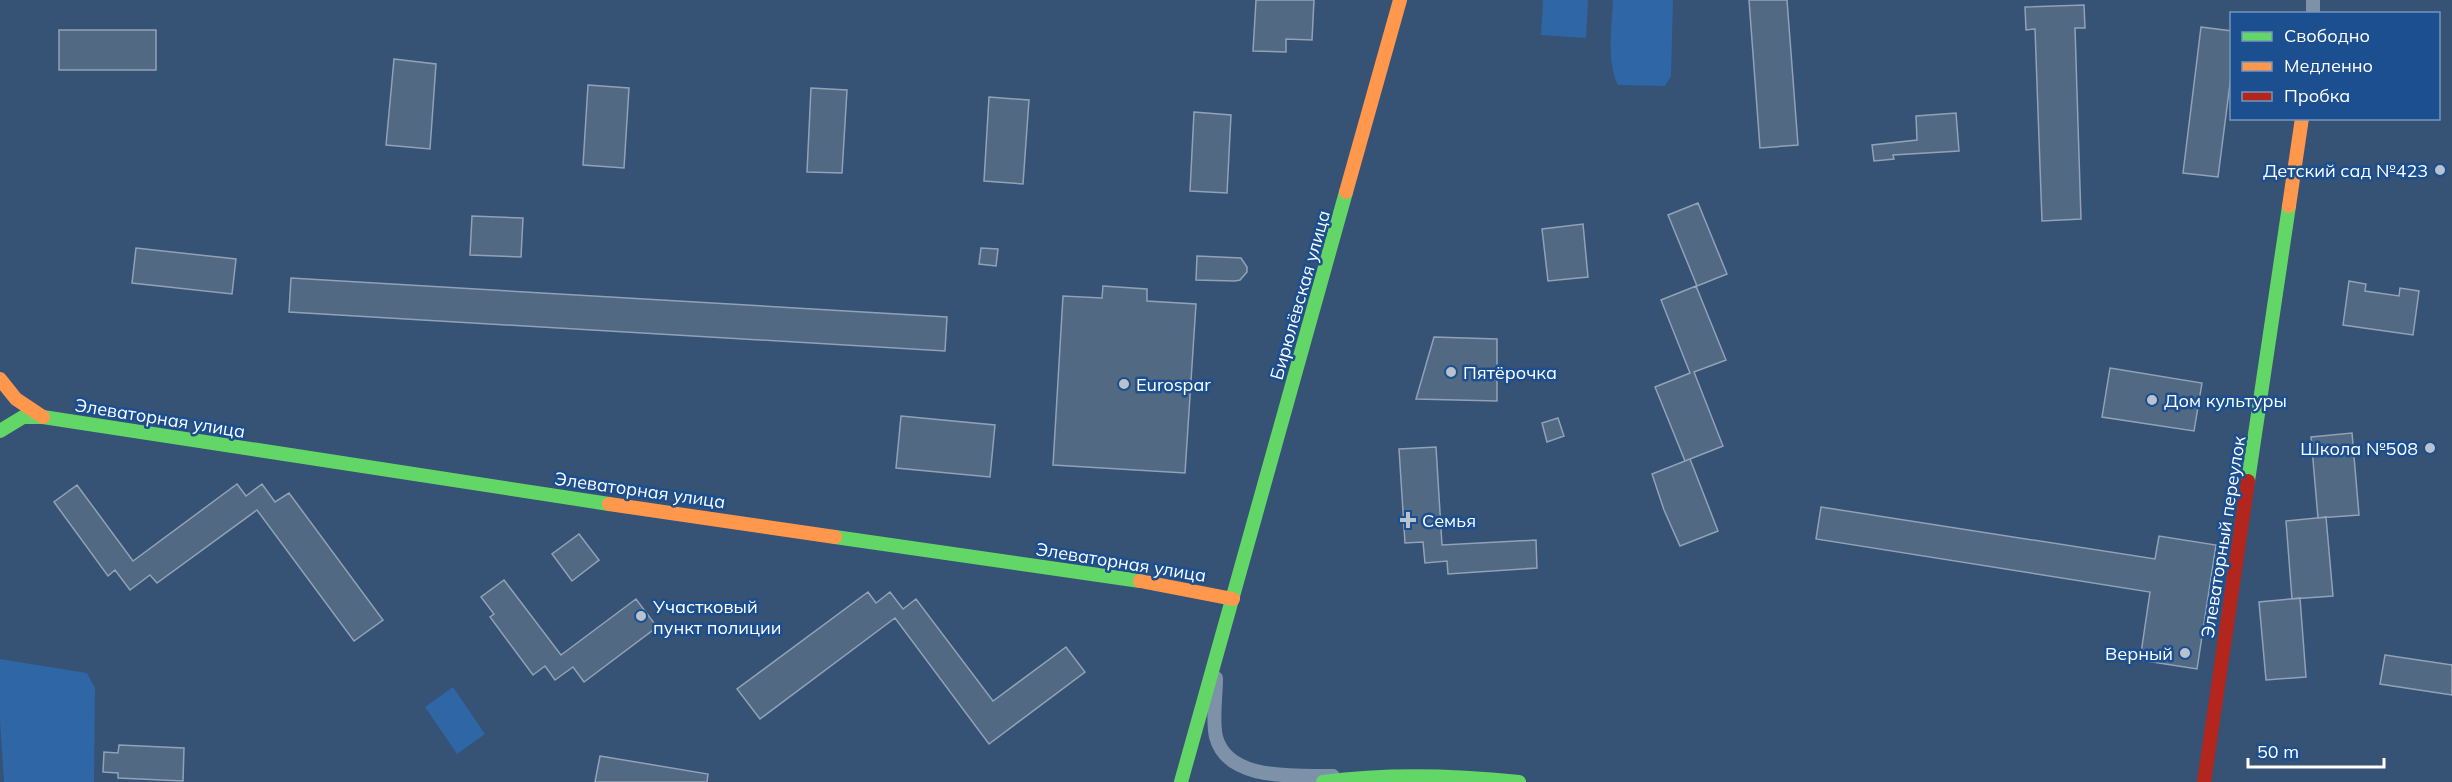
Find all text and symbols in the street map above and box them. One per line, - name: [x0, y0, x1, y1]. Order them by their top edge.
- legend: [2230, 12, 2440, 120]
- text: Свободно: [2284, 24, 2370, 47]
- text: Медленно: [2284, 54, 2373, 77]
- text: Пробка: [2284, 84, 2350, 107]
- place label: Детский сад №423: [2263, 159, 2428, 182]
- marker: Детский сад №423: [2433, 163, 2447, 177]
- street label: Бирюлёвская улица: [1265, 208, 1335, 382]
- place label: Пятёрочка: [1463, 361, 1557, 384]
- marker: Пятёрочка: [1444, 365, 1458, 379]
- place label: Eurospar: [1136, 373, 1211, 396]
- marker: Eurospar: [1117, 377, 1131, 391]
- place label: Дом культуры: [2164, 389, 2287, 412]
- street label: Элеваторная улица: [73, 393, 247, 443]
- marker: Дом культуры: [2145, 393, 2159, 407]
- street label: Элеваторный переулок: [2196, 434, 2250, 640]
- place label: Школа №508: [2300, 437, 2418, 460]
- marker: Школа №508: [2423, 441, 2437, 455]
- street label: Элеваторная улица: [553, 467, 727, 513]
- place label: Семья: [1422, 509, 1476, 532]
- marker: Семья: [1399, 511, 1417, 529]
- street label: Элеваторная улица: [1034, 537, 1208, 587]
- place label: Участковый пункт полиции: [652, 595, 781, 639]
- marker: Участковый пункт полиции: [634, 609, 648, 623]
- place label: Верный: [2105, 642, 2173, 665]
- marker: Верный: [2178, 646, 2192, 660]
- scale bar: [2248, 731, 2384, 769]
- text: 50 m: [2257, 740, 2299, 763]

